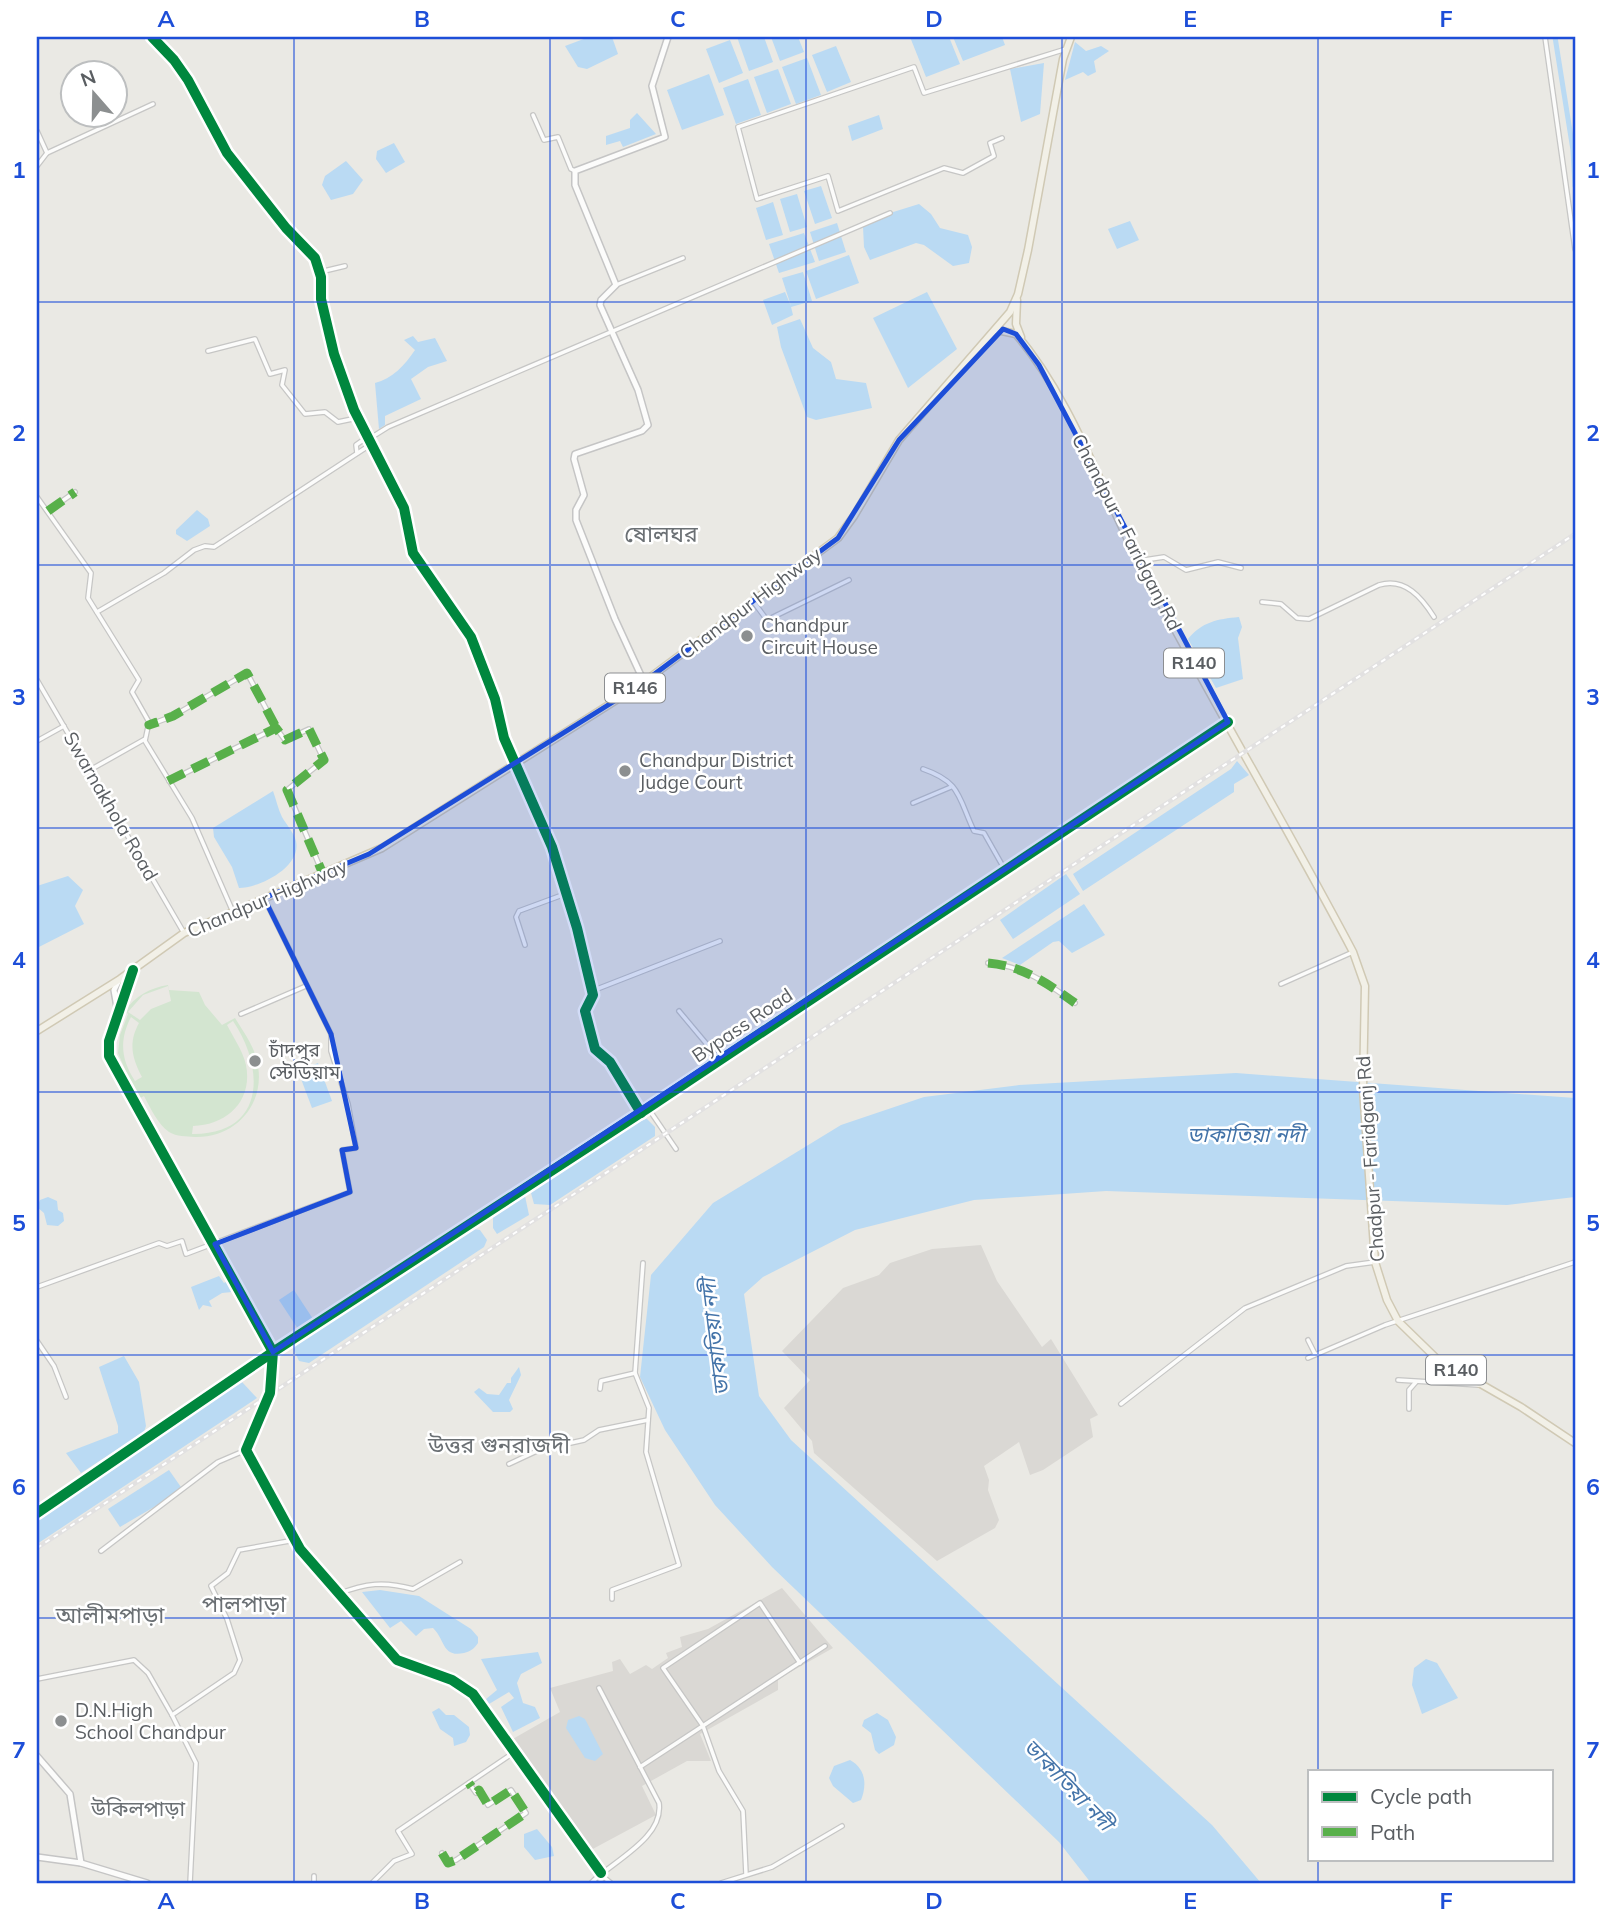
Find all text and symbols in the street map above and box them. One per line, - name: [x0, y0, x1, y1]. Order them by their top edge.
- text: A: [157, 4, 175, 33]
- text: B: [414, 4, 430, 33]
- text: C: [670, 4, 686, 33]
- text: D: [925, 4, 943, 33]
- text: E: [1183, 4, 1197, 33]
- text: F: [1439, 4, 1453, 33]
- north arrow: [60, 60, 130, 130]
- text: N: [77, 64, 99, 92]
- text: 1: [12, 155, 26, 184]
- text: 1: [1586, 155, 1600, 184]
- text: 2: [12, 418, 26, 447]
- text: 2: [1586, 418, 1600, 447]
- street label: Chandpur - Faridganj Rd: [1067, 430, 1187, 634]
- district label: ষোলঘর: [624, 519, 698, 548]
- street label: Chandpur Highway: [674, 542, 826, 664]
- place label: Chandpur Circuit House: [761, 613, 878, 659]
- marker: Chandpur Circuit House: [739, 628, 755, 644]
- road number: R140: [1164, 648, 1224, 678]
- road number: R146: [605, 674, 665, 702]
- text: 3: [12, 682, 26, 711]
- text: 3: [1586, 682, 1600, 711]
- street label: Swarnakhola Road: [59, 727, 163, 885]
- place label: Chandpur District Judge Court: [639, 748, 794, 794]
- marker: Chandpur District Judge Court: [617, 763, 633, 779]
- street label: Chandpur Highway: [183, 853, 351, 943]
- text: 4: [12, 945, 26, 974]
- text: 4: [1586, 945, 1600, 974]
- street label: Bypass Road: [687, 983, 797, 1067]
- place label: চাঁদপুর স্টেডিয়াম: [268, 1038, 341, 1084]
- marker: চাঁদপুর স্টেডিয়াম: [247, 1053, 263, 1069]
- street label: Chadpur - Faridganj Rd: [1351, 1055, 1389, 1263]
- water label: ডাকাতিয়া নদী: [1187, 1121, 1309, 1147]
- text: 5: [12, 1208, 26, 1237]
- text: 5: [1586, 1208, 1600, 1237]
- water label: ডাকাতিয়া নদী: [693, 1273, 734, 1397]
- road number: R140: [1426, 1356, 1486, 1385]
- district label: উত্তর গুনরাজদী: [427, 1430, 571, 1459]
- text: 6: [12, 1472, 26, 1501]
- text: 6: [1586, 1472, 1600, 1501]
- district label: পালপাড়া: [202, 1589, 287, 1618]
- district label: আলীমপাড়া: [55, 1600, 165, 1629]
- place label: D.N.High School Chandpur: [75, 1698, 226, 1744]
- marker: D.N.High School Chandpur: [53, 1713, 69, 1729]
- water label: ডাকাতিয়া নদী: [1019, 1733, 1122, 1839]
- text: 7: [12, 1735, 26, 1764]
- text: 7: [1586, 1735, 1600, 1764]
- legend: [1308, 1770, 1552, 1860]
- text: Cycle path: [1370, 1783, 1472, 1809]
- district label: উকিলপাড়া: [90, 1795, 185, 1821]
- text: Path: [1370, 1819, 1415, 1845]
- text: A: [157, 1886, 175, 1915]
- text: B: [414, 1886, 430, 1915]
- text: C: [670, 1886, 686, 1915]
- text: D: [925, 1886, 943, 1915]
- text: E: [1183, 1886, 1197, 1915]
- text: F: [1439, 1886, 1453, 1915]

